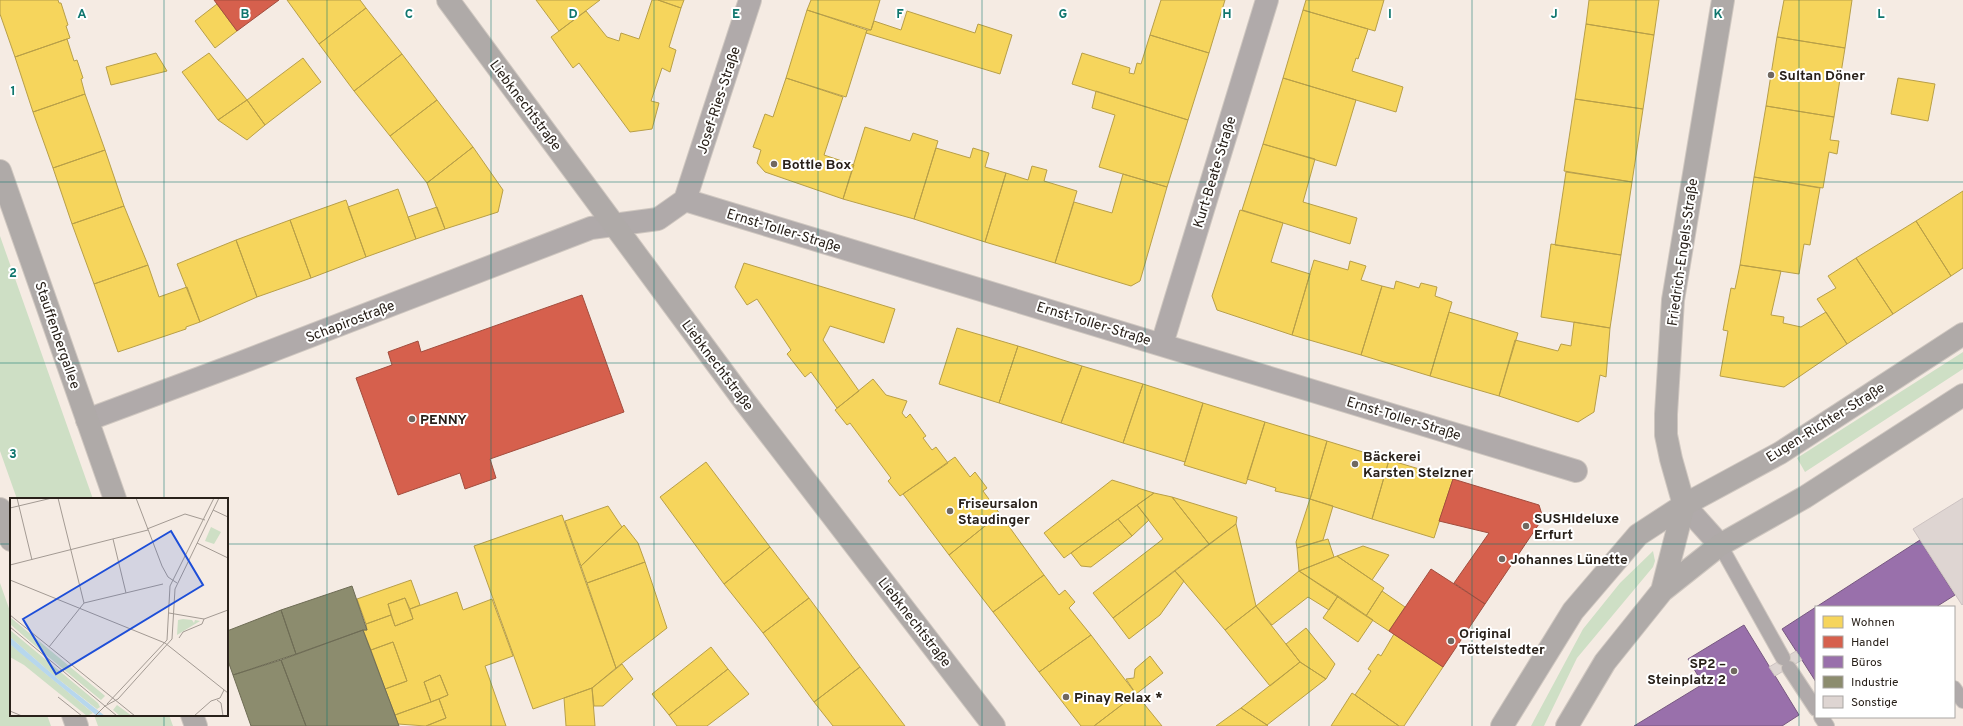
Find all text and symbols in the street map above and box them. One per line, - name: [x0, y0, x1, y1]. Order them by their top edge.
- text: A: [77, 7, 87, 23]
- text: B: [241, 7, 250, 23]
- text: C: [405, 7, 413, 23]
- text: D: [568, 7, 578, 23]
- text: E: [732, 7, 740, 23]
- text: F: [896, 7, 904, 23]
- text: G: [1059, 7, 1068, 23]
- text: H: [1222, 7, 1232, 23]
- text: I: [1388, 7, 1392, 23]
- text: J: [1550, 7, 1558, 23]
- text: K: [1713, 7, 1723, 23]
- text: L: [1877, 7, 1885, 23]
- street label: Josef-Ries-Straße: [694, 45, 745, 156]
- street label: Liebknechtstraße: [485, 57, 564, 155]
- place label: Sultan Döner: [1779, 68, 1865, 85]
- marker: Sultan Döner: [1766, 70, 1776, 80]
- text: 1: [10, 84, 16, 100]
- street label: Kurt-Beate-Straße: [1190, 115, 1240, 230]
- place label: Bottle Box: [782, 157, 851, 174]
- marker: Bottle Box: [769, 159, 779, 169]
- street label: Friedrich-Engels-Straße: [1665, 177, 1702, 327]
- street label: Ernst-Toller-Straße: [724, 206, 843, 257]
- text: 2: [9, 266, 17, 282]
- street label: Stauffenbergallee: [30, 280, 83, 391]
- street label: Schapirostraße: [304, 298, 397, 347]
- street label: Ernst-Toller-Straße: [1034, 299, 1153, 350]
- street label: Liebknechtstraße: [677, 317, 756, 415]
- street label: Eugen-Richter-Straße: [1763, 380, 1888, 467]
- street label: Ernst-Toller-Straße: [1344, 394, 1463, 445]
- place label: PENNY: [420, 412, 467, 429]
- marker: PENNY: [407, 414, 417, 424]
- text: 3: [9, 447, 17, 463]
- place label: Bäckerei Karsten Stelzner: [1363, 449, 1473, 482]
- marker: Bäckerei Karsten Stelzner: [1350, 459, 1360, 469]
- place label: Friseursalon Staudinger: [958, 496, 1038, 529]
- inset map: [10, 498, 228, 716]
- marker: Friseursalon Staudinger: [945, 506, 955, 516]
- place label: SUSHIdeluxe Erfurt: [1534, 511, 1619, 544]
- marker: SUSHIdeluxe Erfurt: [1521, 521, 1531, 531]
- place label: Johannes Lünette: [1510, 552, 1628, 569]
- marker: Johannes Lünette: [1497, 554, 1507, 564]
- street label: Liebknechtstraße: [874, 575, 954, 671]
- legend: [1815, 606, 1955, 718]
- text: Wohnen: [1851, 615, 1895, 631]
- place label: Original Töttelstedter: [1459, 626, 1545, 659]
- text: Handel: [1851, 635, 1889, 651]
- marker: Original Töttelstedter: [1446, 636, 1456, 646]
- text: Büros: [1851, 655, 1882, 671]
- place label: SP2 – Steinplatz 2: [1647, 656, 1726, 689]
- marker: SP2 – Steinplatz 2: [1729, 666, 1739, 676]
- text: Industrie: [1851, 675, 1899, 691]
- place label: Pinay Relax *: [1074, 690, 1163, 707]
- marker: Pinay Relax *: [1061, 692, 1071, 702]
- text: Sonstige: [1851, 695, 1897, 711]

